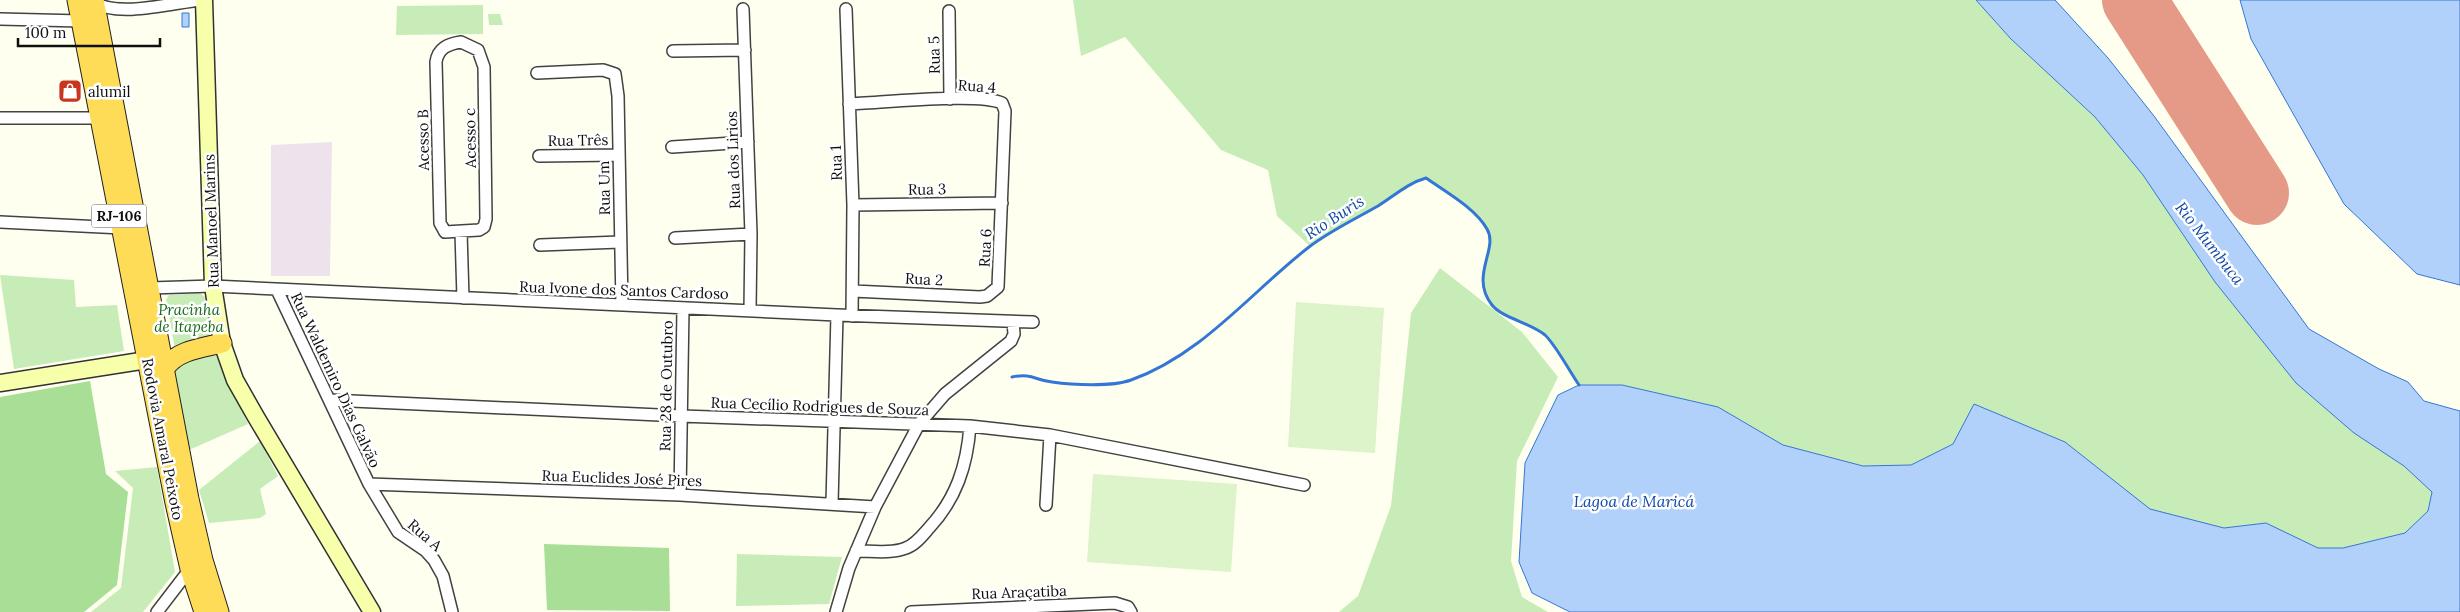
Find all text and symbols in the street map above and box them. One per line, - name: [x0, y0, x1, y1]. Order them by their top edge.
- scale bar: [18, 15, 160, 47]
- text: 100 m: [25, 23, 66, 42]
- street label: Rua 5: [924, 36, 944, 74]
- street label: Rua 4: [957, 75, 997, 97]
- shop icon: alumil: [57, 78, 83, 104]
- place label: alumil: [88, 82, 130, 101]
- street label: Acesso c: [460, 108, 480, 169]
- street label: Acesso B: [413, 109, 433, 172]
- street label: Rua dos Lirios: [722, 111, 744, 209]
- street label: Rua Três: [547, 130, 609, 150]
- street label: Rua 1: [826, 145, 846, 181]
- street label: Rua Manoel Marins: [199, 154, 223, 288]
- street label: Rua Um: [594, 160, 614, 216]
- street label: Rua 3: [908, 179, 946, 199]
- water label: Rio Buris: [1301, 190, 1367, 243]
- water label: Rio Mumbuca: [2171, 198, 2249, 289]
- road number: RJ-106: [92, 205, 146, 228]
- street label: Rua 6: [974, 228, 996, 268]
- street label: Rua 2: [904, 269, 944, 289]
- street label: Rua Ivone dos Santos Cardoso: [519, 277, 729, 303]
- street label: Rua Waldemiro Dias Galvão: [287, 289, 385, 471]
- park label: Pracinha de Itapeba: [154, 300, 225, 336]
- street label: Rua 28 de Outubro: [655, 320, 677, 452]
- street label: Rodovia Amaral Peixoto: [138, 356, 188, 522]
- street label: Rua Cecílio Rodrigues de Souza: [710, 393, 930, 419]
- street label: Rua Euclides José Pires: [541, 466, 703, 490]
- water label: Lagoa de Maricá: [1574, 491, 1694, 511]
- street label: Rua A: [404, 515, 447, 556]
- street label: Rua Araçatiba: [971, 581, 1067, 603]

